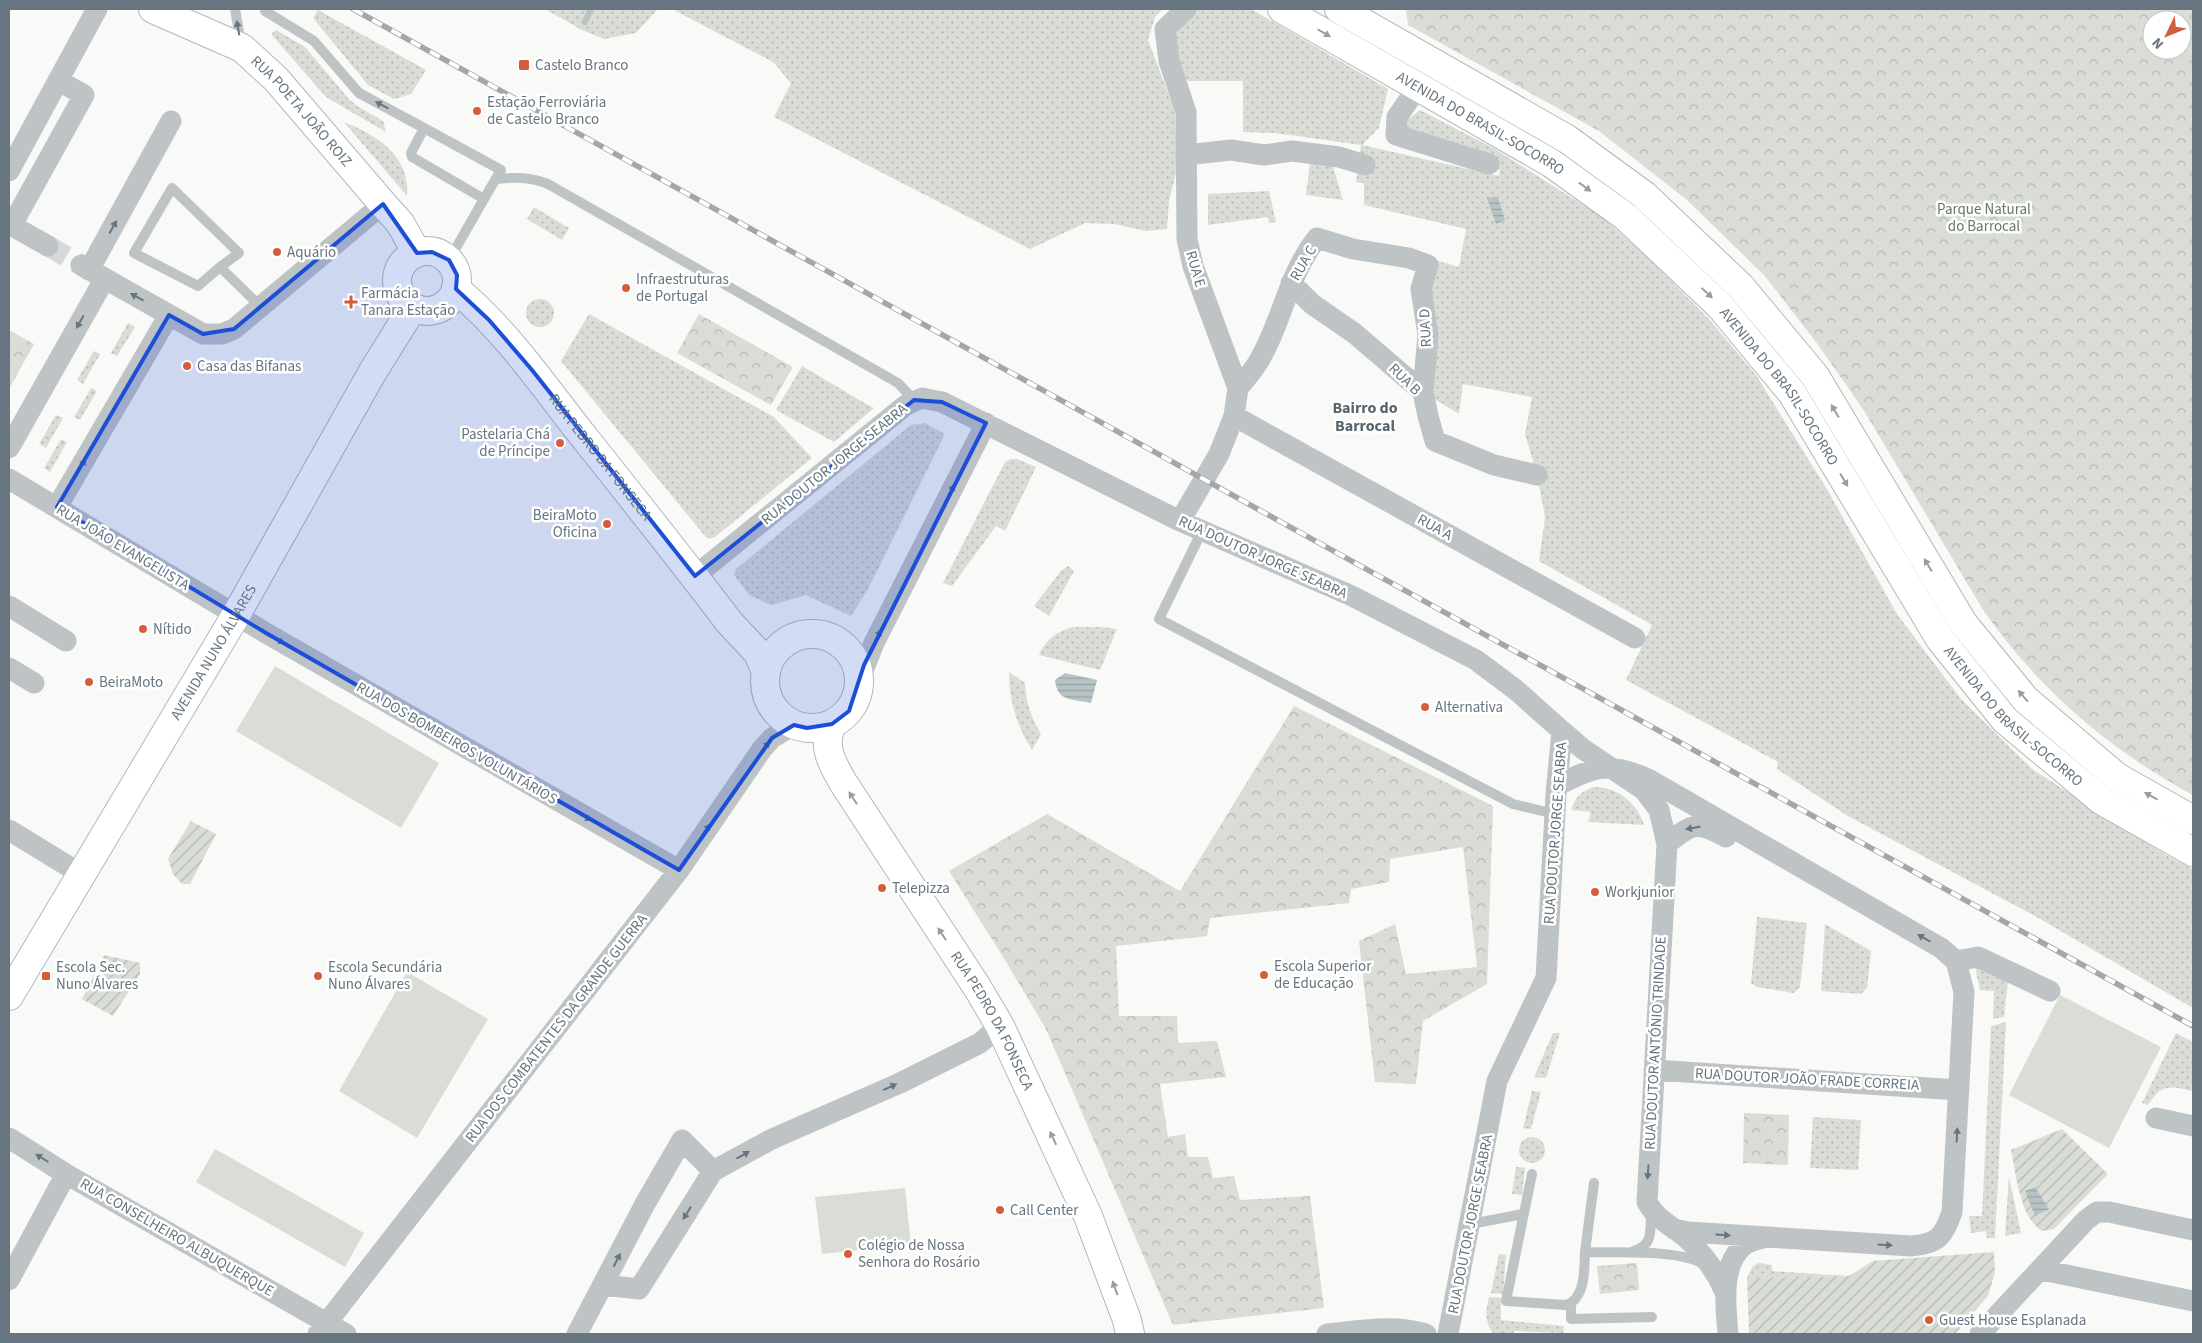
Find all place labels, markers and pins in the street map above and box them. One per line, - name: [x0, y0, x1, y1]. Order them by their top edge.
- place label: Castelo Branco: [535, 55, 628, 76]
- marker: Castelo Branco: [517, 58, 531, 72]
- place label: Estação Ferroviária de Castelo Branco: [487, 92, 606, 130]
- marker: Estação Ferroviária de Castelo Branco: [471, 105, 483, 117]
- place label: Aquário: [287, 242, 336, 263]
- marker: Aquário: [271, 246, 283, 258]
- place label: Infraestruturas de Portugal: [636, 269, 729, 307]
- marker: Infraestruturas de Portugal: [620, 282, 632, 294]
- place label: Farmácia Tanara Estação: [361, 283, 455, 321]
- marker: Farmácia Tanara Estação: [345, 296, 357, 308]
- place label: Casa das Bifanas: [197, 356, 301, 377]
- marker: Casa das Bifanas: [181, 360, 193, 372]
- place label: Pastelaria Chá de Príncipe: [461, 424, 550, 462]
- marker: Pastelaria Chá de Príncipe: [554, 437, 566, 449]
- place label: BeiraMoto Oficina: [533, 505, 597, 543]
- marker: BeiraMoto Oficina: [601, 518, 613, 530]
- place label: Nítido: [153, 619, 192, 640]
- marker: Nítido: [137, 623, 149, 635]
- place label: BeiraMoto: [99, 672, 163, 693]
- marker: BeiraMoto: [83, 676, 95, 688]
- place label: Alternativa: [1435, 697, 1503, 718]
- marker: Alternativa: [1419, 701, 1431, 713]
- place label: Telepizza: [892, 878, 950, 899]
- marker: Telepizza: [876, 882, 888, 894]
- place label: Workjunior: [1605, 882, 1675, 903]
- marker: Workjunior: [1589, 886, 1601, 898]
- place label: Escola Superior de Educação: [1274, 956, 1372, 994]
- place label: Escola Sec. Nuno Álvares: [56, 957, 138, 995]
- place label: Escola Secundária Nuno Álvares: [328, 957, 442, 995]
- marker: Escola Superior de Educação: [1258, 969, 1270, 981]
- marker: Escola Sec. Nuno Álvares: [40, 970, 52, 982]
- marker: Escola Secundária Nuno Álvares: [312, 970, 324, 982]
- place label: Call Center: [1010, 1200, 1079, 1221]
- marker: Call Center: [994, 1204, 1006, 1216]
- place label: Colégio de Nossa Senhora do Rosário: [858, 1235, 980, 1273]
- marker: Colégio de Nossa Senhora do Rosário: [842, 1248, 854, 1260]
- place label: Guest House Esplanada: [1939, 1310, 2086, 1331]
- marker: Guest House Esplanada: [1923, 1314, 1935, 1326]

